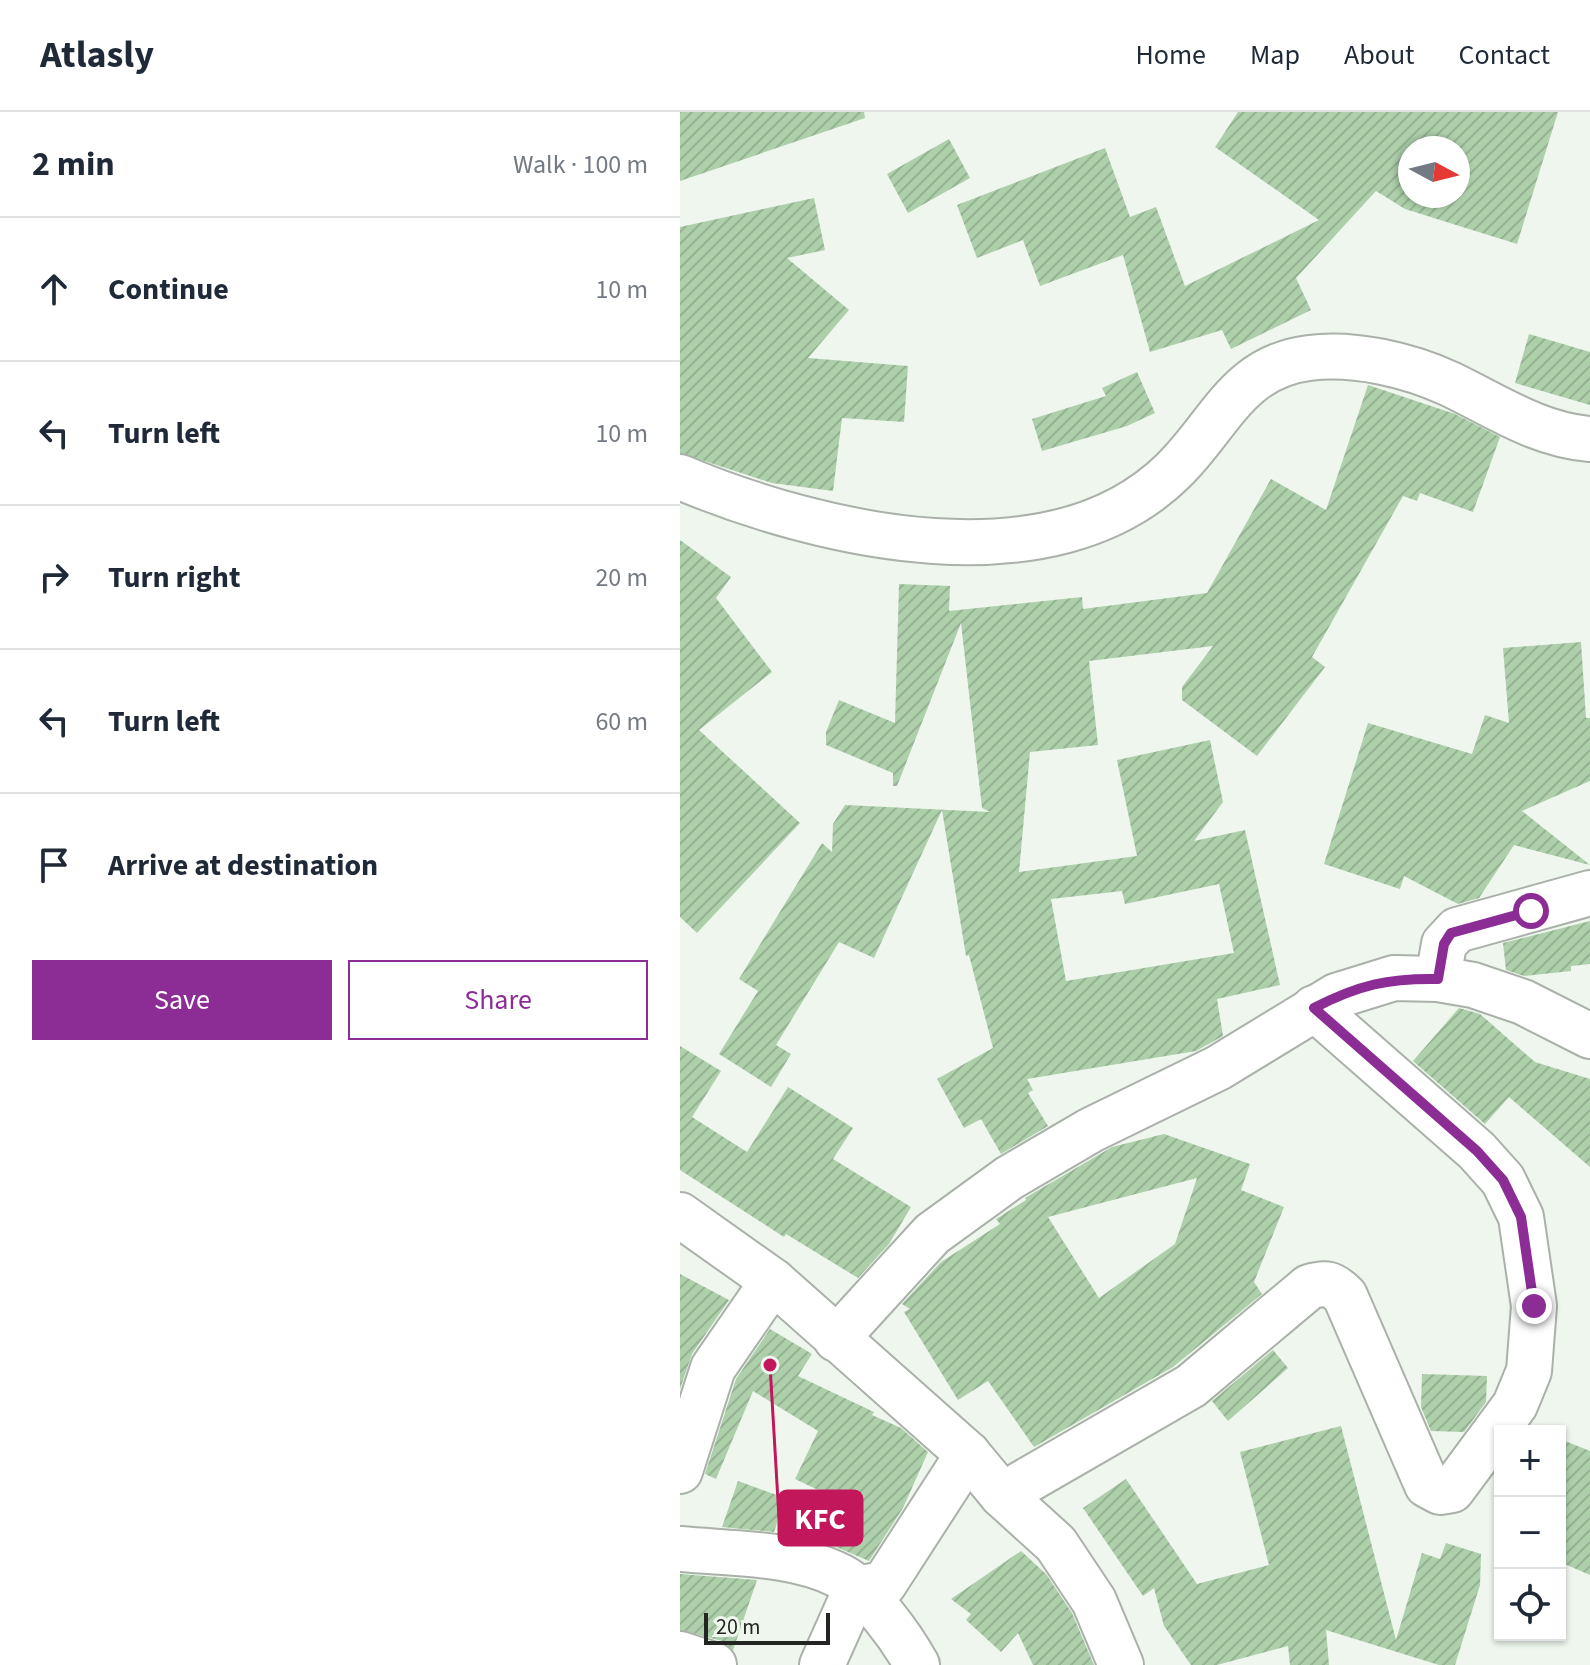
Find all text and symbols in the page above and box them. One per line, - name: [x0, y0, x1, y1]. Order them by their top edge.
- text: Atlasly: [40, 28, 154, 82]
- text: Home: [1135, 35, 1206, 75]
- text: Map: [1250, 35, 1300, 75]
- text: About: [1344, 35, 1415, 75]
- text: Contact: [1459, 35, 1550, 75]
- north arrow: [1398, 136, 1470, 208]
- text: 2 min: [32, 140, 115, 189]
- text: Walk · 100 m: [513, 146, 648, 183]
- icon: ahead: [32, 267, 76, 311]
- text: Continue: [108, 268, 229, 311]
- text: 10 m: [595, 271, 648, 308]
- icon: left: [32, 411, 76, 455]
- text: Turn left: [108, 412, 220, 455]
- text: 10 m: [595, 415, 648, 452]
- icon: right: [32, 555, 76, 599]
- text: Turn right: [108, 556, 240, 599]
- text: 20 m: [595, 559, 648, 596]
- icon: left: [32, 699, 76, 743]
- text: Turn left: [108, 700, 220, 743]
- text: 60 m: [595, 703, 648, 740]
- icon: arrive: [32, 843, 76, 887]
- text: Arrive at destination: [108, 844, 378, 887]
- route start: [1513, 893, 1549, 929]
- button: Save: [32, 960, 332, 1040]
- button: Share: [348, 960, 648, 1040]
- route end: [1516, 1288, 1552, 1324]
- map controls: [1494, 1425, 1566, 1641]
- button: +: [1494, 1425, 1566, 1497]
- callout: KFC: [779, 1491, 862, 1545]
- button: −: [1494, 1497, 1566, 1569]
- text: KFC: [794, 1498, 846, 1541]
- button: locate: [1494, 1569, 1566, 1641]
- scale bar: [704, 1609, 830, 1645]
- text: 20 m: [716, 1611, 761, 1643]

